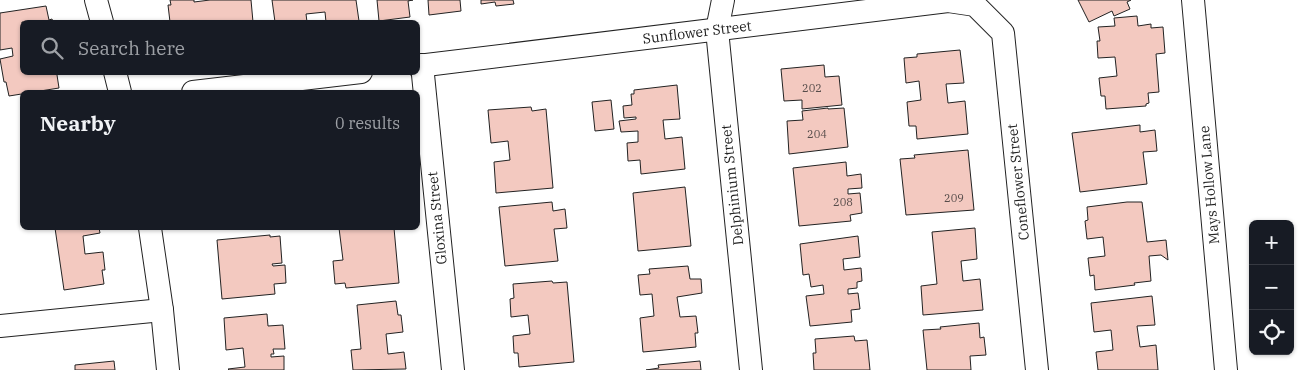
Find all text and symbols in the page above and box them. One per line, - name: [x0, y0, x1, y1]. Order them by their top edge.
- street label: Sunflower Street: [642, 16, 753, 48]
- search box: [20, 20, 420, 75]
- icon: search: [38, 34, 66, 62]
- text: Search here: [78, 36, 185, 60]
- house number: 202: [802, 81, 822, 95]
- text: Nearby: [40, 109, 116, 137]
- text: 0 results: [335, 113, 400, 133]
- street label: Coneflower Street: [1003, 123, 1033, 241]
- street label: Delphinium Street: [717, 124, 747, 246]
- street label: Mays Hollow Lane: [1195, 125, 1223, 245]
- house number: 204: [807, 127, 827, 141]
- street label: Gloxina Street: [423, 171, 451, 265]
- house number: 209: [944, 191, 964, 205]
- house number: 208: [833, 195, 853, 209]
- map controls: [1249, 220, 1294, 355]
- button: +: [1249, 220, 1294, 265]
- button: −: [1249, 265, 1294, 310]
- button: locate: [1249, 310, 1294, 355]

